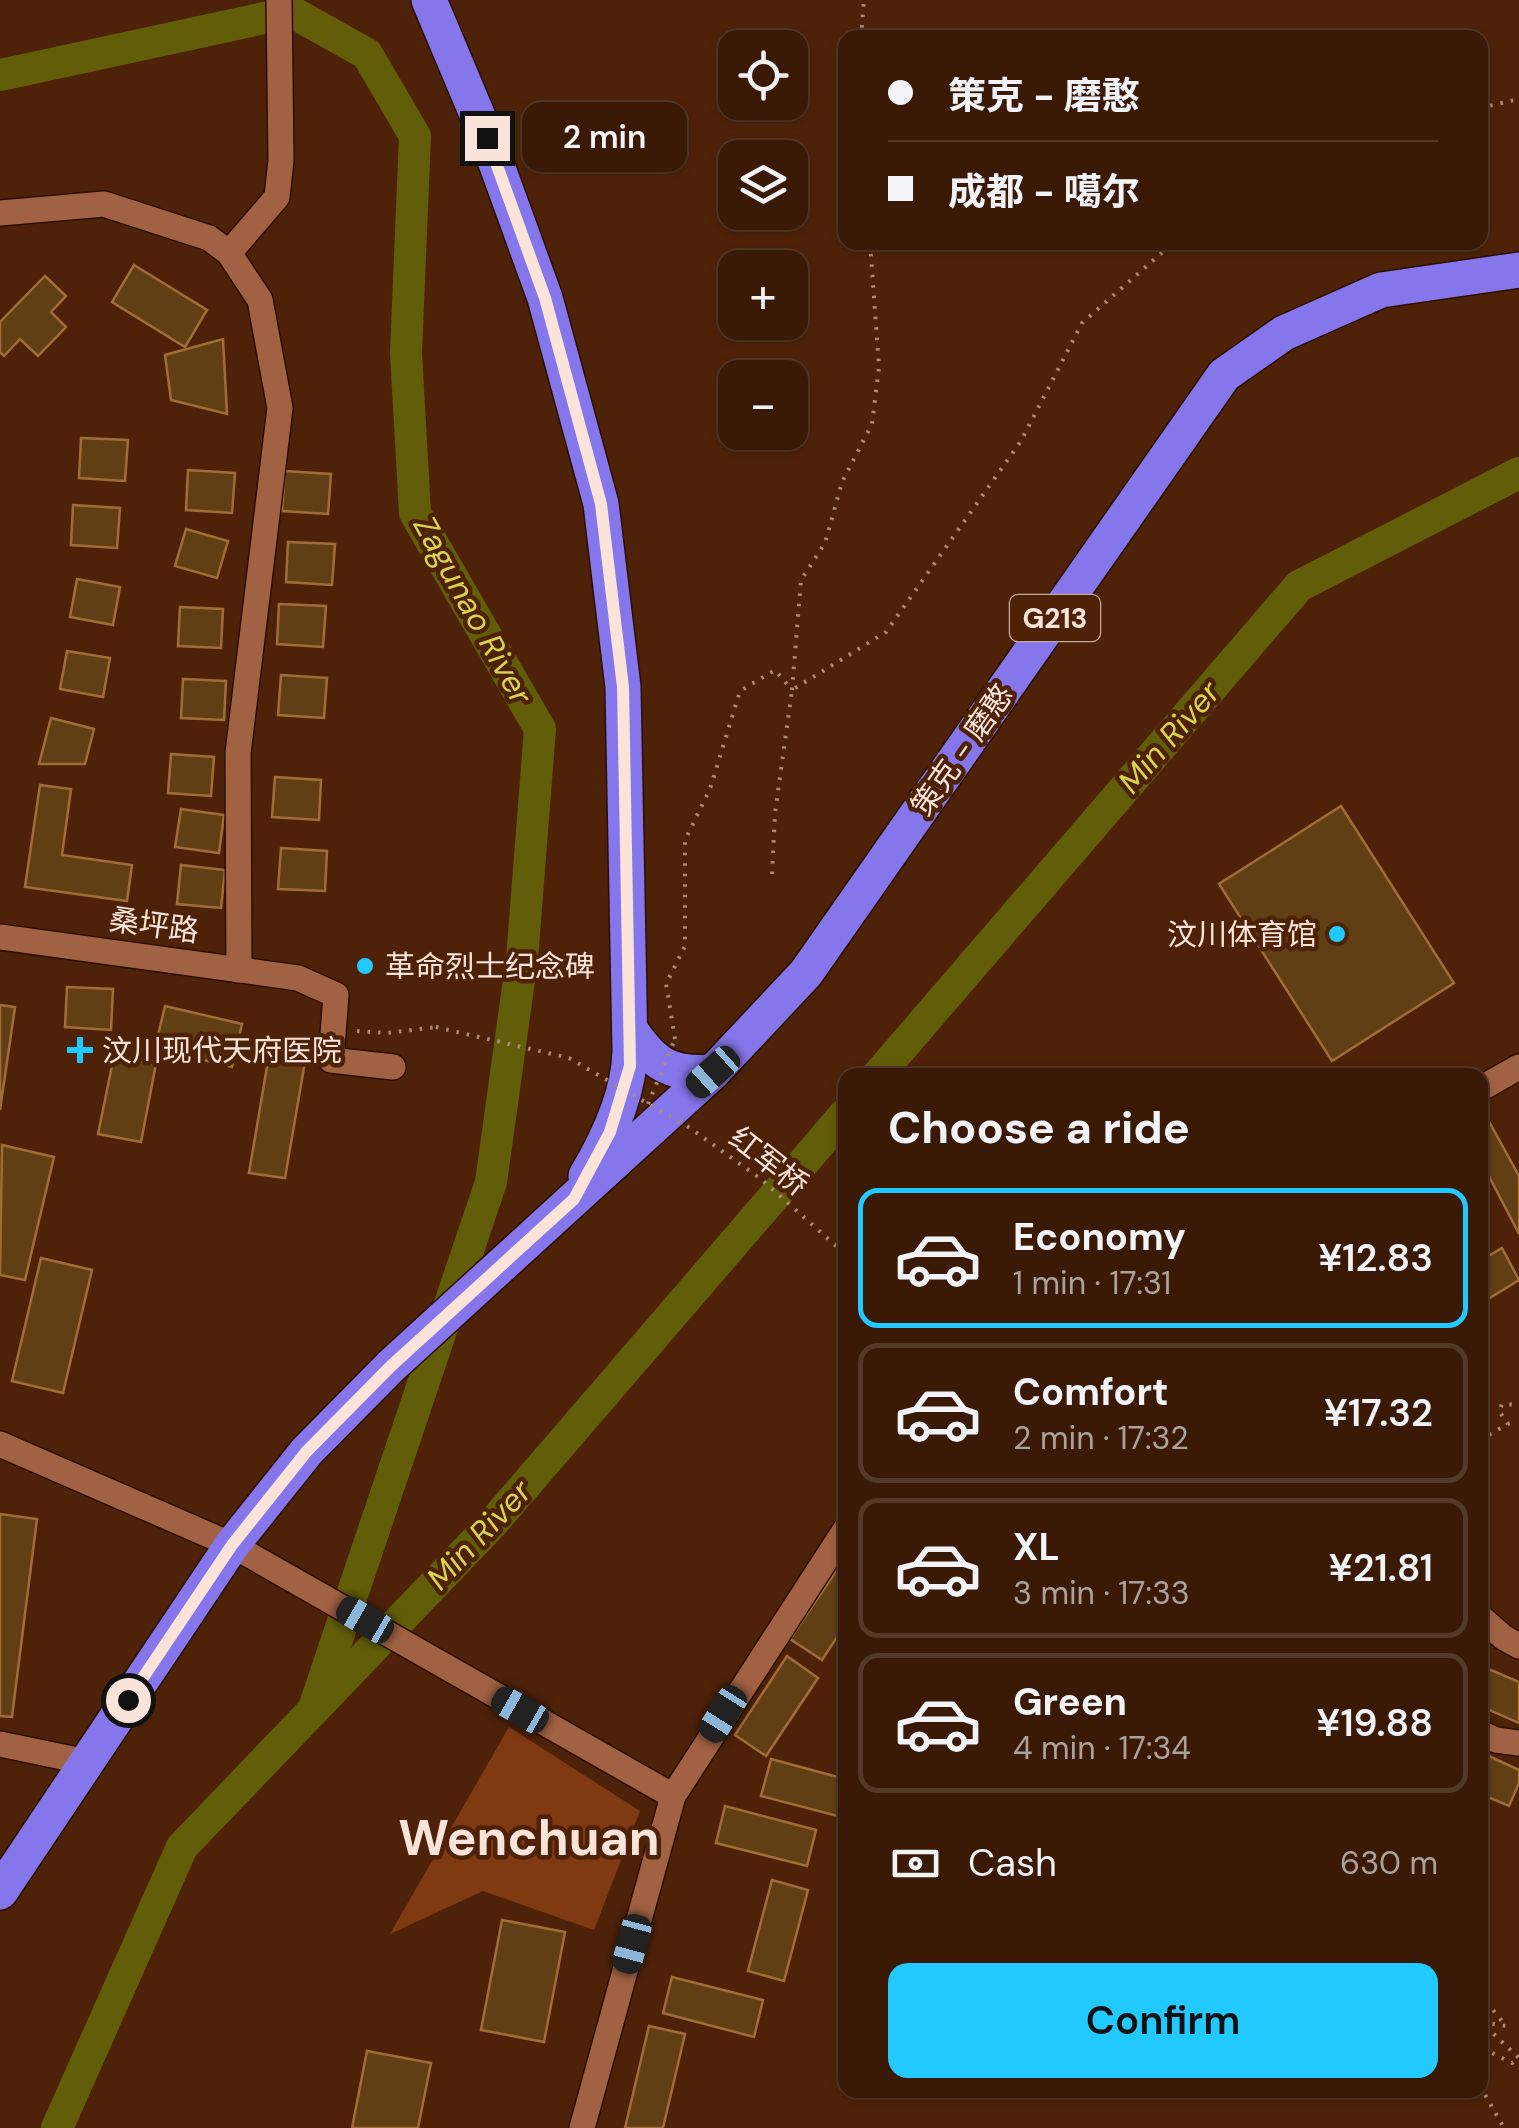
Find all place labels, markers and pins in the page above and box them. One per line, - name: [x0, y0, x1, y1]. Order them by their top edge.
- place label: 汶川体育馆: [1167, 915, 1317, 954]
- marker: 汶川体育馆: [1326, 923, 1348, 945]
- place label: 革命烈士纪念碑: [385, 947, 595, 986]
- marker: 革命烈士纪念碑: [354, 955, 376, 977]
- place label: 汶川现代天府医院: [102, 1031, 342, 1070]
- marker: 汶川现代天府医院: [67, 1037, 93, 1063]

